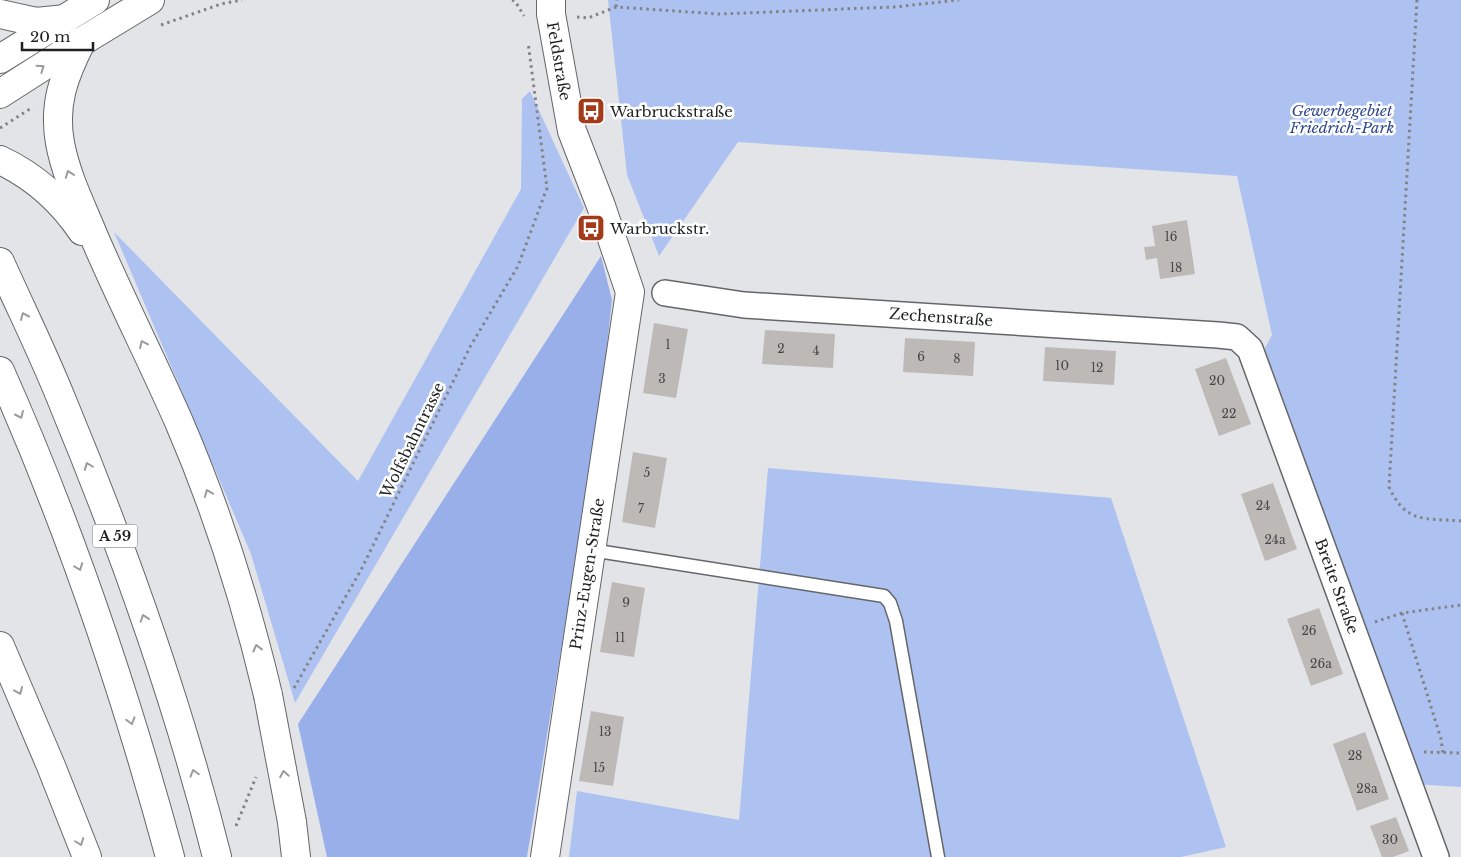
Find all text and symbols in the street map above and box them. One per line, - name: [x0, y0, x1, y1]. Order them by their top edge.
- scale bar: [22, 20, 94, 52]
- street label: Feldstraße: [543, 20, 575, 102]
- text: 20 m: [30, 27, 70, 46]
- one-way arrow: [36, 65, 45, 74]
- bus stop icon: Warbruckstraße: [576, 96, 606, 126]
- park label: Gewerbegebiet Friedrich-Park: [1289, 101, 1394, 137]
- place label: Warbruckstraße: [609, 102, 733, 121]
- one-way arrow: [64, 170, 75, 179]
- bus stop icon: Warbruckstr.: [576, 213, 606, 243]
- place label: Warbruckstr.: [609, 219, 709, 238]
- house number: 16: [1164, 229, 1178, 244]
- house number: 18: [1170, 260, 1182, 275]
- street label: Zechenstraße: [888, 304, 994, 330]
- one-way arrow: [20, 312, 31, 321]
- house number: 1: [665, 337, 671, 352]
- one-way arrow: [138, 340, 149, 349]
- house number: 2: [777, 341, 785, 356]
- house number: 4: [812, 343, 820, 358]
- house number: 6: [917, 349, 925, 364]
- house number: 8: [953, 351, 961, 366]
- house number: 10: [1055, 358, 1069, 373]
- house number: 12: [1091, 360, 1103, 375]
- house number: 3: [658, 371, 666, 386]
- house number: 20: [1209, 373, 1225, 388]
- street label: Wolfsbahntrasse: [375, 379, 448, 502]
- house number: 22: [1222, 406, 1236, 421]
- one-way arrow: [14, 411, 24, 419]
- one-way arrow: [83, 462, 93, 470]
- house number: 5: [644, 465, 651, 480]
- one-way arrow: [203, 489, 214, 498]
- street label: Prinz-Eugen-Straße: [566, 497, 608, 651]
- house number: 24: [1256, 498, 1270, 513]
- house number: 7: [638, 501, 645, 516]
- road number: A 59: [92, 524, 138, 548]
- house number: 24a: [1264, 532, 1286, 547]
- street label: Breite Straße: [1311, 536, 1363, 636]
- one-way arrow: [72, 562, 83, 571]
- house number: 9: [622, 595, 630, 610]
- one-way arrow: [140, 614, 150, 623]
- house number: 26: [1301, 623, 1317, 638]
- house number: 11: [615, 630, 625, 645]
- one-way arrow: [252, 643, 263, 652]
- house number: 26a: [1310, 656, 1332, 671]
- one-way arrow: [13, 686, 23, 695]
- one-way arrow: [126, 716, 136, 724]
- house number: 13: [599, 724, 611, 739]
- house number: 28: [1348, 748, 1362, 763]
- house number: 15: [593, 760, 605, 775]
- one-way arrow: [189, 769, 199, 777]
- one-way arrow: [279, 769, 289, 778]
- house number: 28a: [1356, 781, 1378, 796]
- house number: 30: [1382, 832, 1398, 847]
- one-way arrow: [74, 837, 85, 846]

